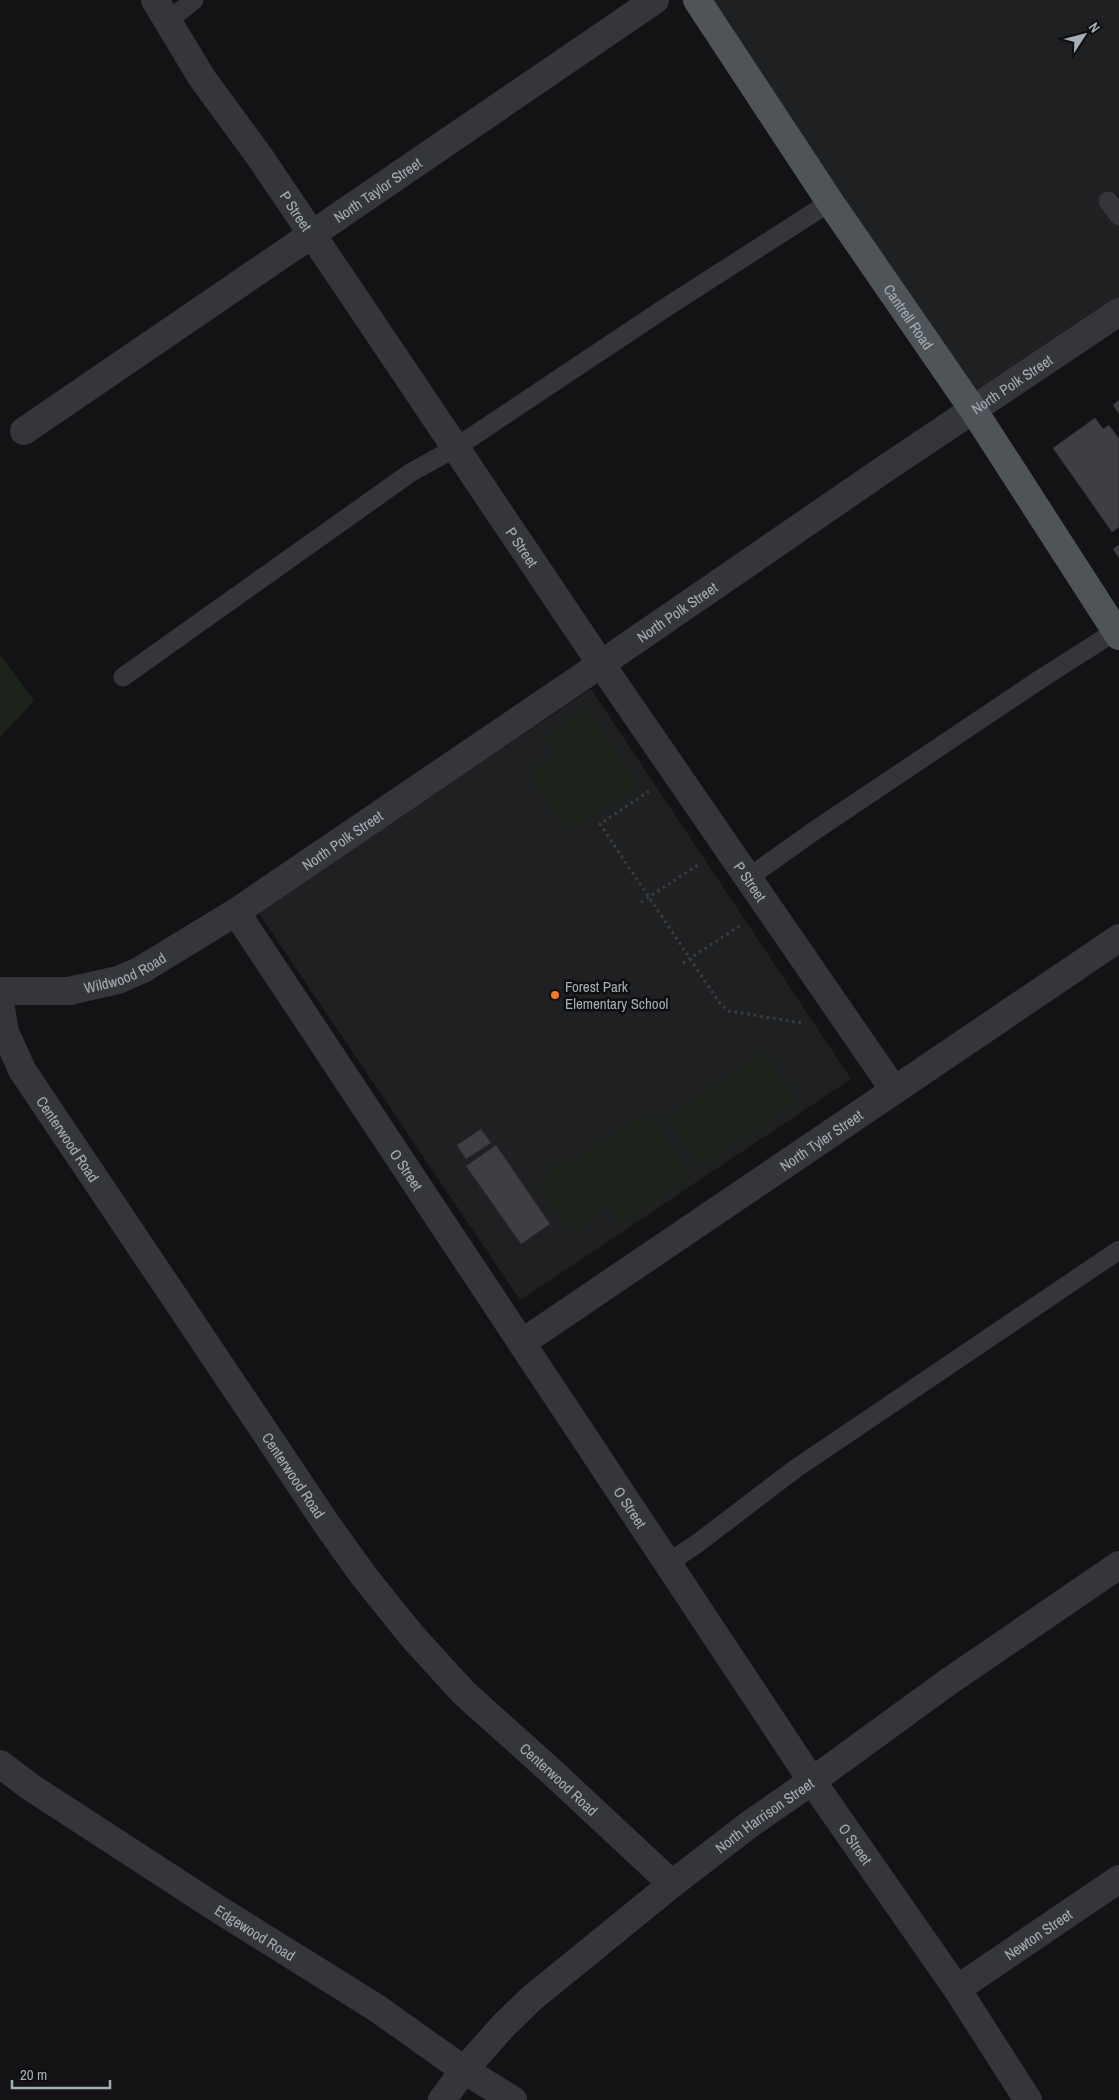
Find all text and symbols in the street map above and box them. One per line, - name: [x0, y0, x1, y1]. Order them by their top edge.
- north arrow: [1059, 10, 1109, 60]
- text: N: [1085, 19, 1104, 36]
- street label: North Taylor Street: [329, 152, 426, 227]
- street label: P Street: [275, 187, 318, 236]
- street label: Cantrell Road: [879, 280, 939, 354]
- street label: North Polk Street: [967, 349, 1057, 419]
- street label: P Street: [501, 523, 544, 572]
- street label: North Polk Street: [632, 576, 722, 647]
- street label: North Polk Street: [298, 804, 387, 875]
- street label: P Street: [729, 857, 772, 906]
- street label: Wildwood Road: [82, 947, 170, 998]
- place label: Forest Park Elementary School: [565, 976, 668, 1014]
- marker: Forest Park Elementary School: [549, 989, 561, 1001]
- street label: Centerwood Road: [32, 1092, 105, 1186]
- street label: North Tyler Street: [775, 1104, 867, 1176]
- street label: O Street: [385, 1145, 428, 1195]
- street label: Centerwood Road: [258, 1428, 330, 1522]
- street label: O Street: [609, 1482, 652, 1533]
- street label: Centerwood Road: [515, 1738, 603, 1820]
- street label: North Harrison Street: [710, 1772, 818, 1858]
- street label: O Street: [834, 1819, 878, 1869]
- street label: Edgewood Road: [211, 1899, 300, 1965]
- street label: Newton Street: [1000, 1903, 1077, 1965]
- scale bar: [12, 2058, 110, 2090]
- text: 20 m: [20, 2064, 47, 2085]

